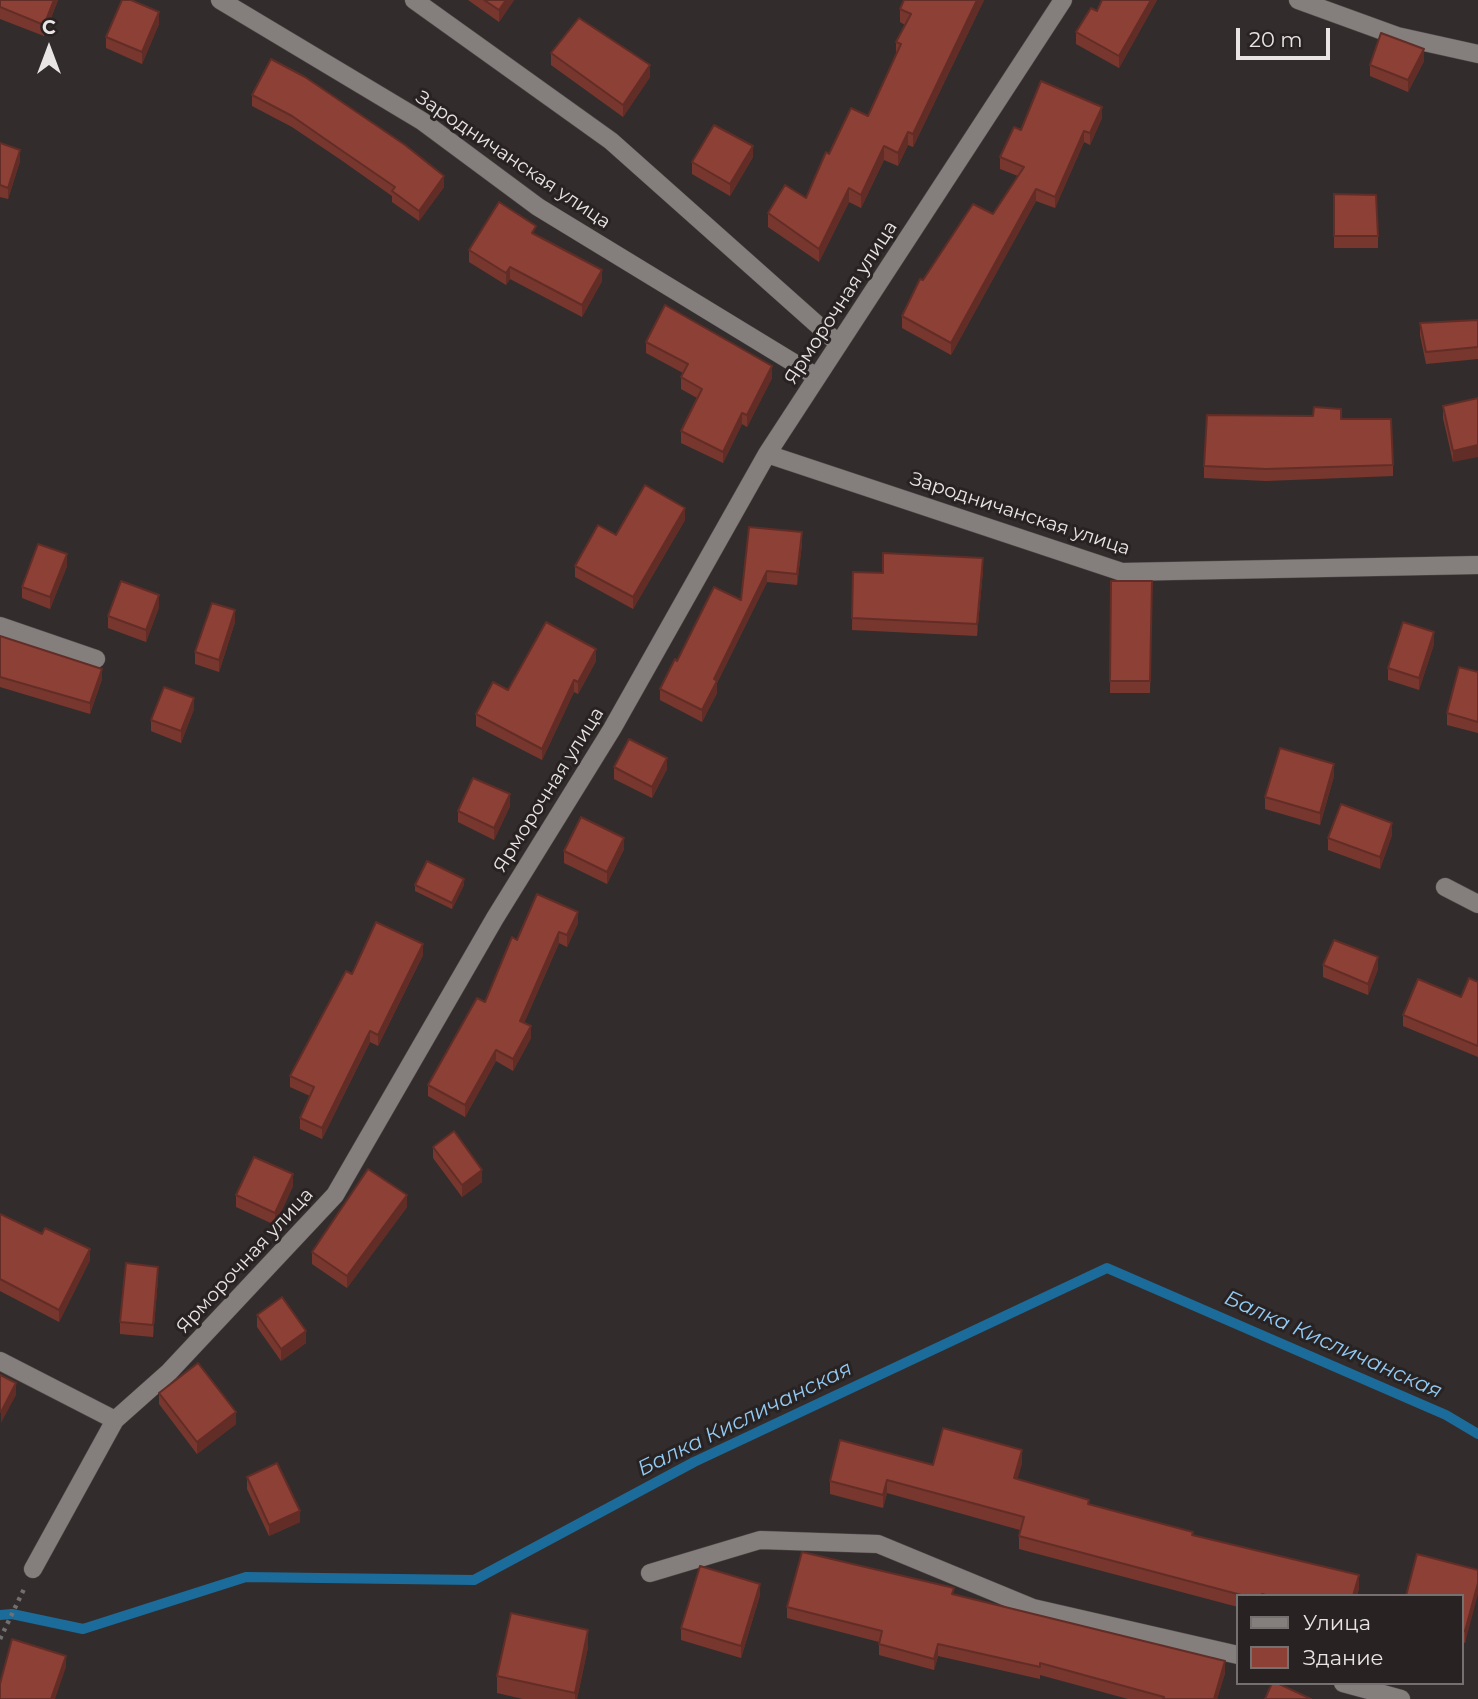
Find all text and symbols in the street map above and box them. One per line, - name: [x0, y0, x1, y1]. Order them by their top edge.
- north arrow: [14, 14, 84, 84]
- scale bar: [1240, 14, 1334, 58]
- text: С: [42, 16, 56, 39]
- text: 20 m: [1249, 27, 1303, 52]
- street label: Зародничанская улица: [411, 86, 615, 234]
- street label: Ярморочная улица: [780, 217, 902, 389]
- street label: Зародничанская улица: [907, 468, 1133, 560]
- street label: Ярморочная улица: [489, 703, 609, 877]
- street label: Ярморочная улица: [172, 1184, 318, 1338]
- water label: Балка Кисличанская: [1220, 1286, 1446, 1404]
- water label: Балка Кисличанская: [634, 1356, 856, 1482]
- legend: [1236, 1594, 1464, 1685]
- text: Улица: [1303, 1610, 1371, 1635]
- text: Здание: [1303, 1645, 1384, 1670]

